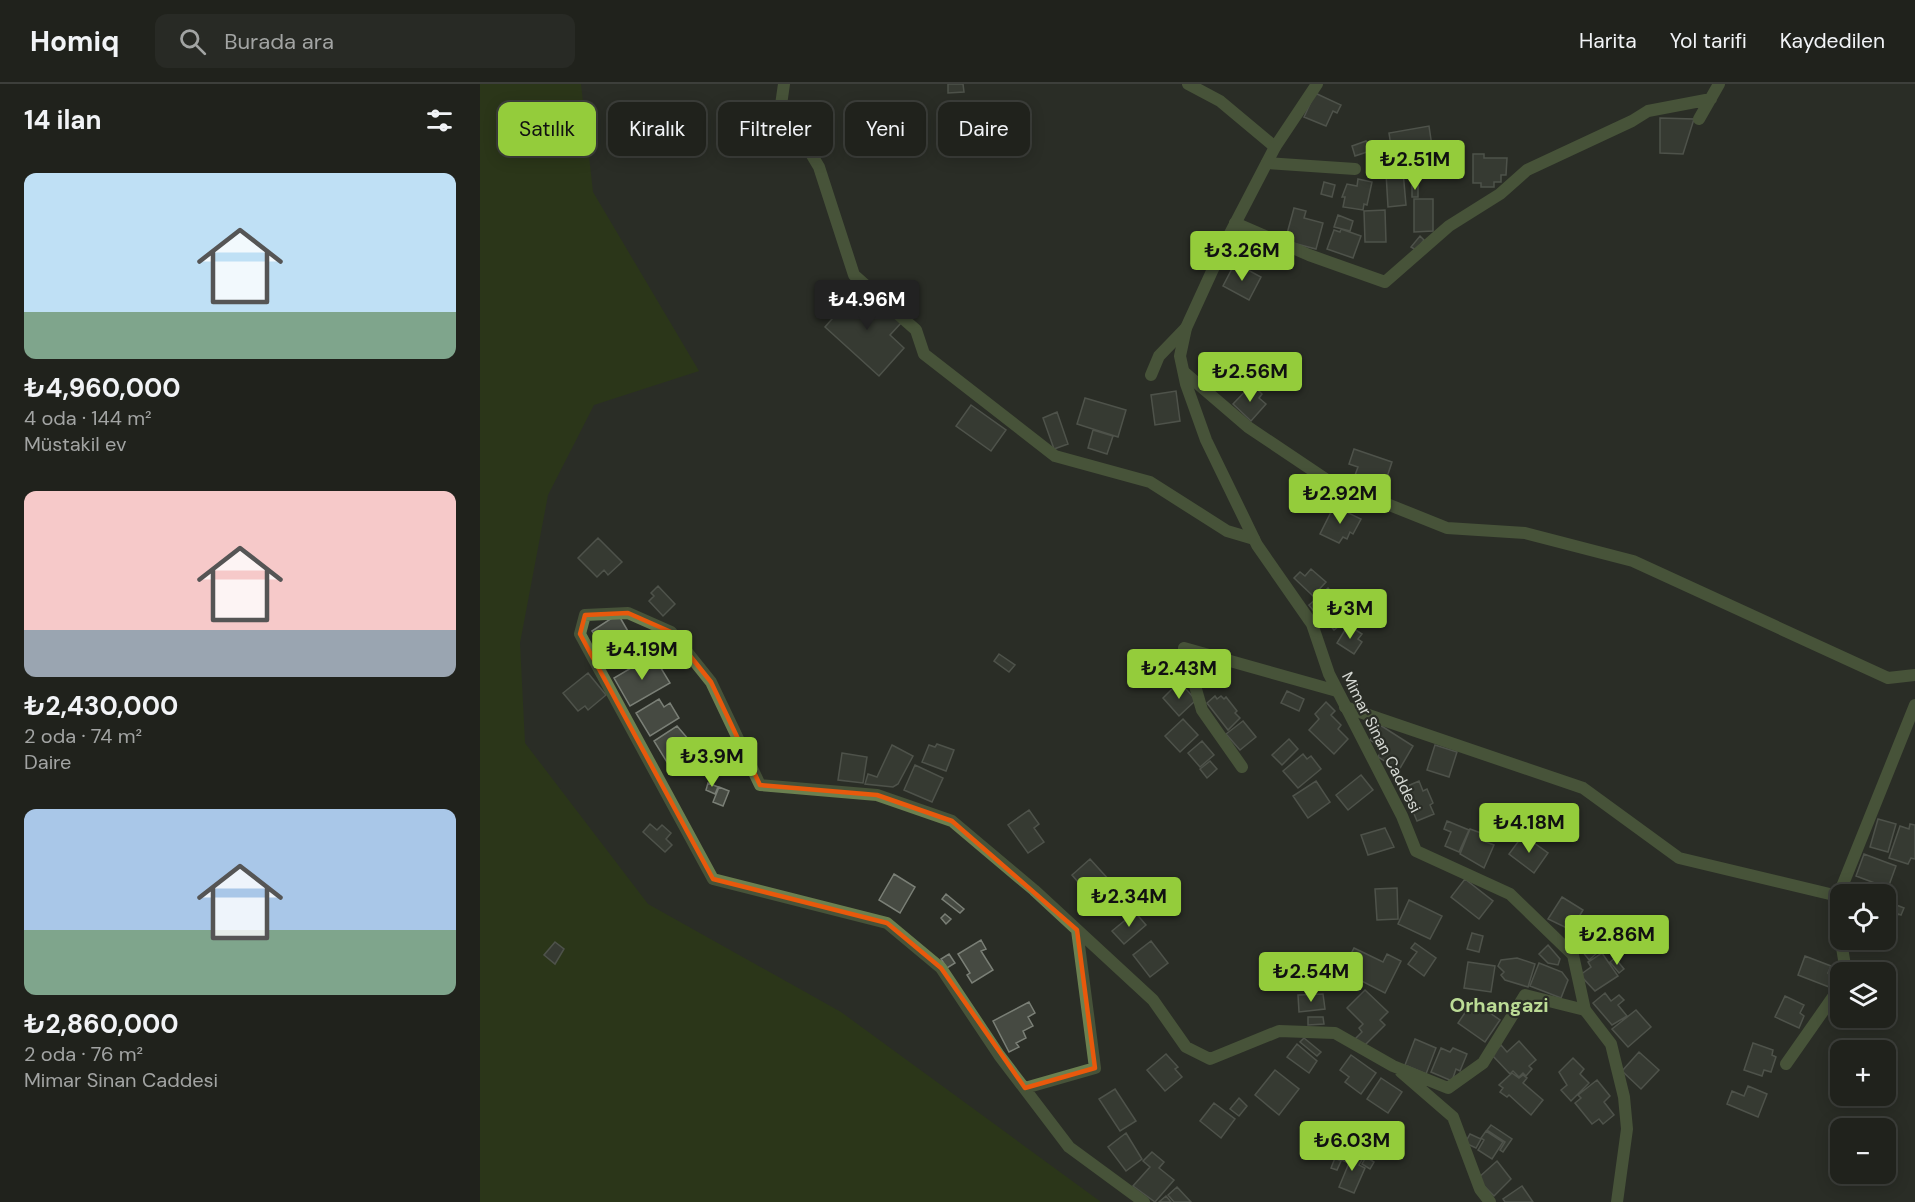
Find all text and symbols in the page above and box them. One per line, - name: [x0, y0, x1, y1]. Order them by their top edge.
- search box: [155, 14, 575, 68]
- text: Homiq: [30, 23, 119, 60]
- icon: search: [176, 25, 209, 58]
- text: Burada ara: [224, 27, 334, 56]
- text: Harita: [1579, 27, 1637, 55]
- text: Yol tarifi: [1670, 27, 1747, 55]
- text: Kaydedilen: [1780, 27, 1885, 55]
- chip: Satılık: [498, 102, 596, 156]
- chip: Kiralık: [608, 102, 706, 156]
- chip: Filtreler: [718, 102, 833, 156]
- chip: Yeni: [845, 102, 926, 156]
- chip: Daire: [938, 102, 1030, 156]
- text: 14 ilan: [24, 103, 102, 137]
- icon: filters: [423, 104, 456, 137]
- pin: ₺2.51M: [1366, 140, 1464, 191]
- text: ₺2.51M: [1380, 146, 1450, 172]
- icon: home: [186, 212, 294, 320]
- pin: ₺3.26M: [1193, 231, 1291, 282]
- text: ₺3.26M: [1204, 237, 1280, 263]
- pin: ₺4.96M: [818, 280, 916, 331]
- text: ₺4.96M: [828, 286, 906, 312]
- pin: ₺2.56M: [1201, 352, 1299, 403]
- text: ₺2.56M: [1212, 358, 1288, 384]
- text: ₺4,960,000: [24, 371, 181, 405]
- text: 4 oda · 144 m²: [24, 405, 152, 431]
- text: Müstakil ev: [24, 431, 126, 457]
- pin: ₺2.92M: [1291, 474, 1389, 525]
- text: ₺2.92M: [1303, 480, 1377, 506]
- icon: home: [186, 530, 294, 638]
- pin: ₺3M: [1321, 589, 1379, 640]
- text: ₺3M: [1327, 595, 1373, 621]
- pin: ₺4.19M: [593, 630, 691, 681]
- text: ₺4.19M: [606, 636, 678, 662]
- pin: ₺2.43M: [1130, 649, 1228, 700]
- text: ₺2.43M: [1141, 655, 1217, 681]
- street label: Mimar Sinan Caddesi: [1337, 668, 1426, 816]
- text: ₺2,430,000: [24, 689, 178, 723]
- text: 2 oda · 74 m²: [24, 723, 142, 749]
- pin: ₺3.9M: [670, 737, 754, 788]
- text: ₺3.9M: [680, 743, 744, 769]
- text: Daire: [24, 749, 71, 775]
- pin: ₺4.18M: [1480, 803, 1578, 854]
- text: ₺4.18M: [1493, 809, 1565, 835]
- icon: home: [186, 848, 294, 956]
- pin: ₺2.34M: [1080, 877, 1178, 928]
- text: ₺2.34M: [1091, 883, 1167, 909]
- map controls: [1830, 884, 1896, 1184]
- button: locate: [1830, 884, 1896, 950]
- pin: ₺2.86M: [1568, 915, 1666, 966]
- text: ₺2.86M: [1579, 921, 1655, 947]
- pin: ₺2.54M: [1262, 952, 1360, 1003]
- text: ₺2.54M: [1273, 958, 1349, 984]
- button: layers: [1830, 962, 1896, 1028]
- district label: Orhangazi: [1449, 992, 1549, 1018]
- text: ₺2,860,000: [24, 1007, 179, 1041]
- button: +: [1830, 1040, 1896, 1106]
- text: 2 oda · 76 m²: [24, 1041, 143, 1067]
- text: Mimar Sinan Caddesi: [24, 1067, 218, 1093]
- button: −: [1830, 1118, 1896, 1184]
- pin: ₺6.03M: [1303, 1121, 1401, 1172]
- text: ₺6.03M: [1314, 1127, 1390, 1153]

